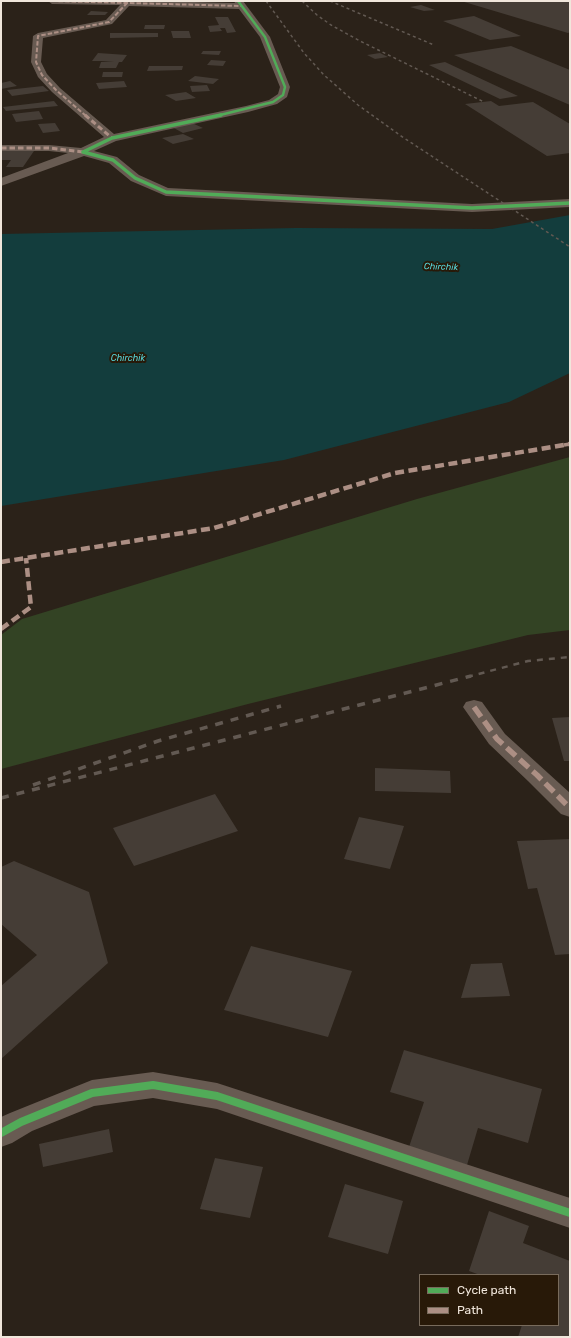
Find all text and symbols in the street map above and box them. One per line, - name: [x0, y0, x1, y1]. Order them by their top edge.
- water label: Chirchik: [424, 261, 458, 273]
- water label: Chirchik: [111, 353, 145, 363]
- legend: [419, 1274, 559, 1326]
- text: Cycle path: [457, 1283, 516, 1297]
- text: Path: [457, 1303, 483, 1317]

